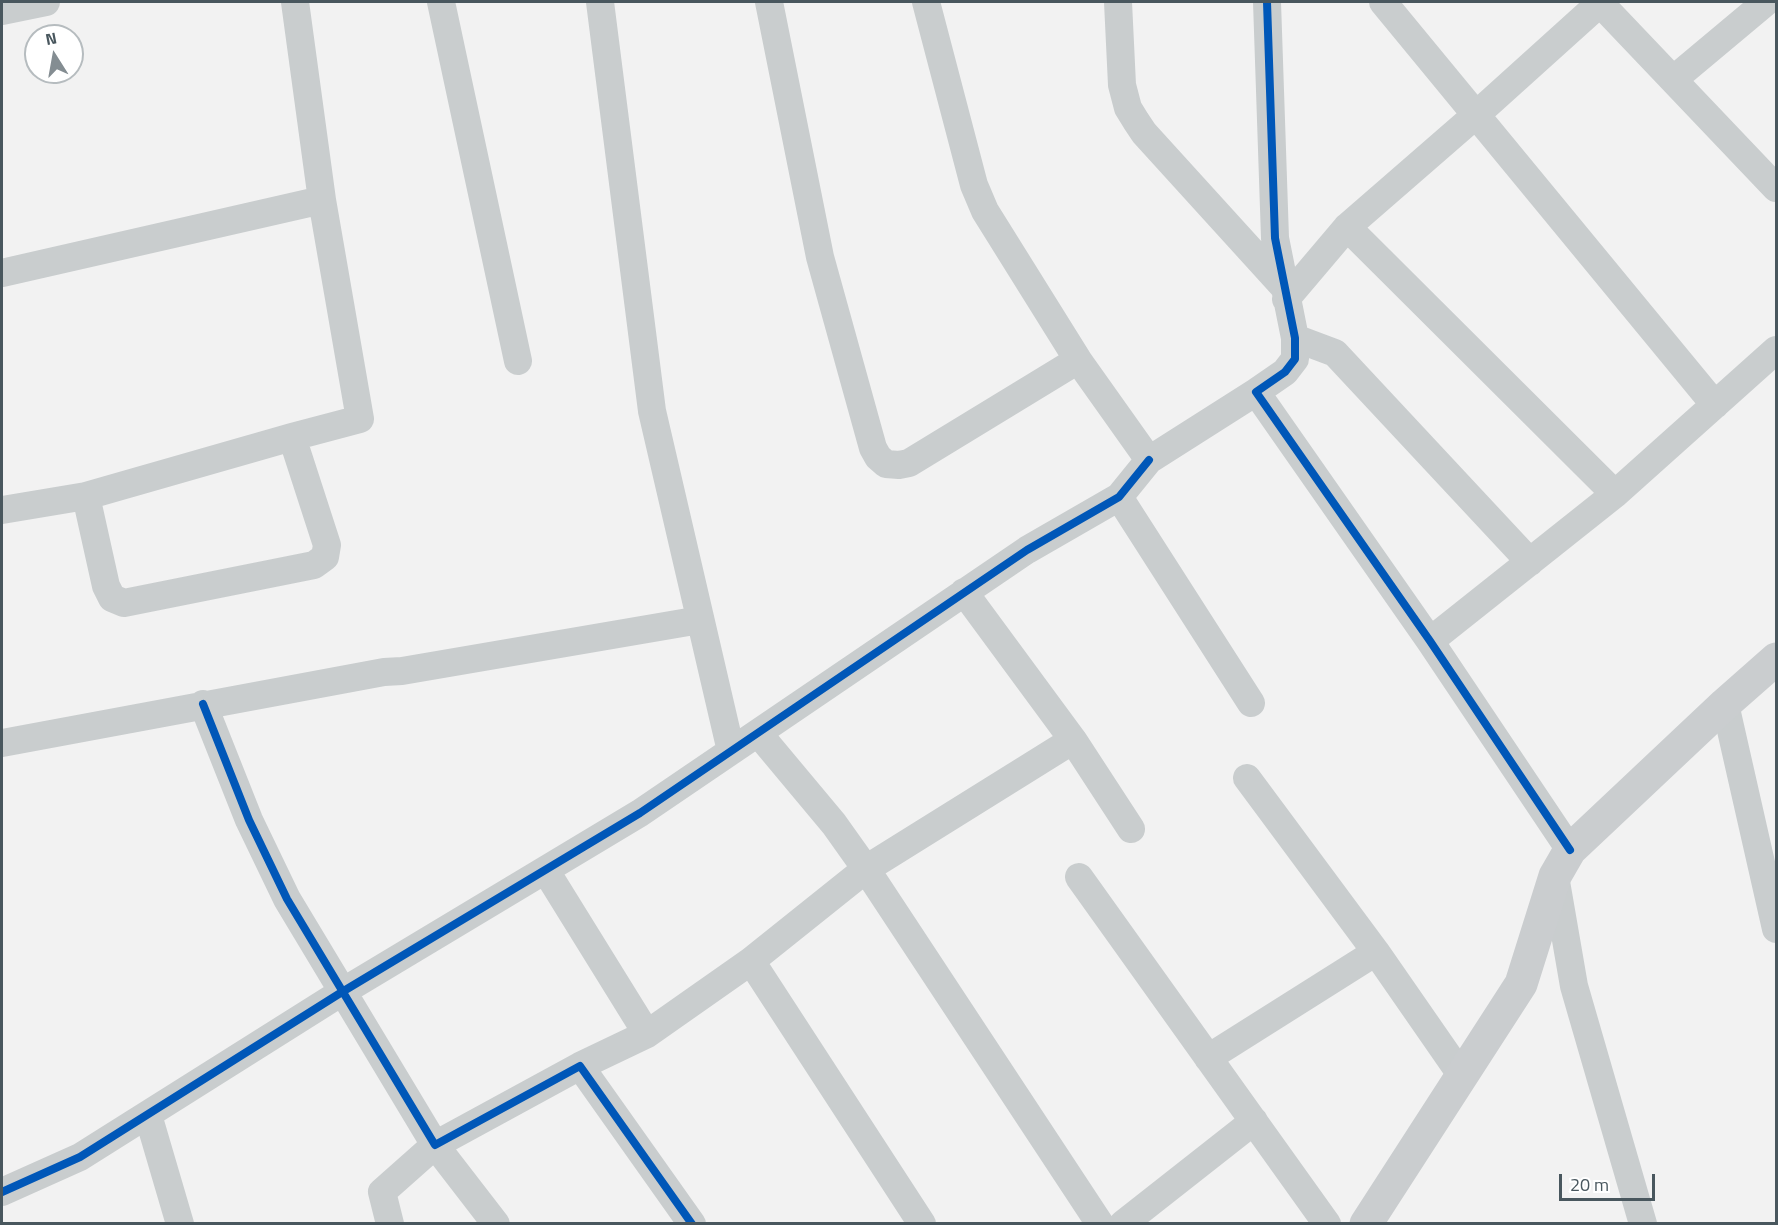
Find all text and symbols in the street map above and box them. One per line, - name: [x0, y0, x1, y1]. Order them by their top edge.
- north arrow: [24, 24, 84, 84]
- text: N: [43, 25, 59, 51]
- scale bar: [1562, 1162, 1658, 1200]
- text: 20 m: [1570, 1171, 1609, 1198]

